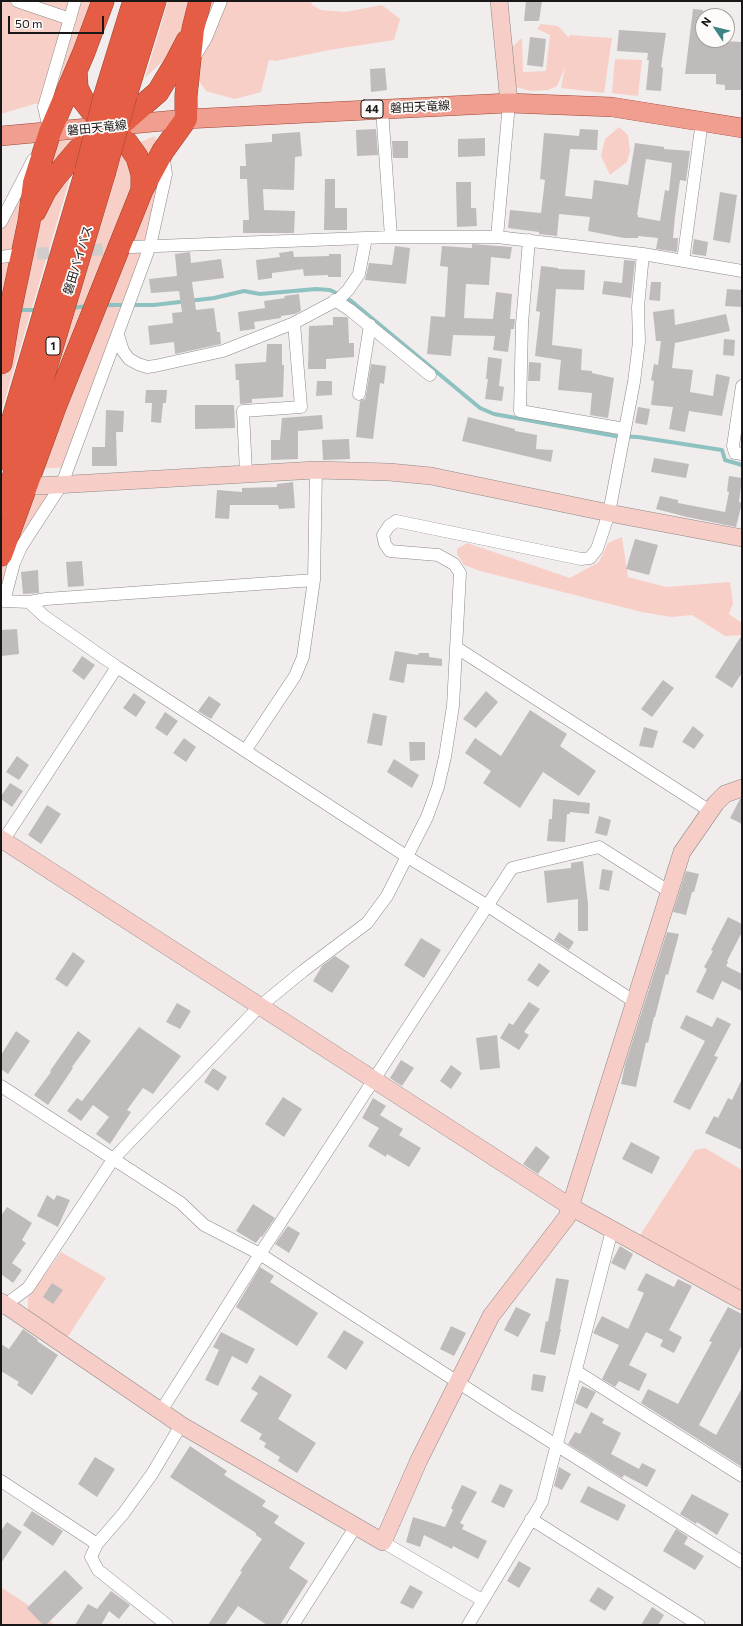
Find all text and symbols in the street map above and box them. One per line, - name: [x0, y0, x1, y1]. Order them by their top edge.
- scale bar: [10, 8, 106, 34]
- north arrow: [695, 8, 735, 48]
- text: N: [698, 14, 713, 29]
- text: 50 m: [15, 16, 43, 30]
- street label: 磐田天竜線: [390, 98, 450, 116]
- road number: 44: [361, 100, 383, 118]
- street label: 磐田天竜線: [66, 118, 128, 138]
- street label: 磐田バイパス: [61, 223, 95, 297]
- road number: 1: [46, 337, 60, 355]

